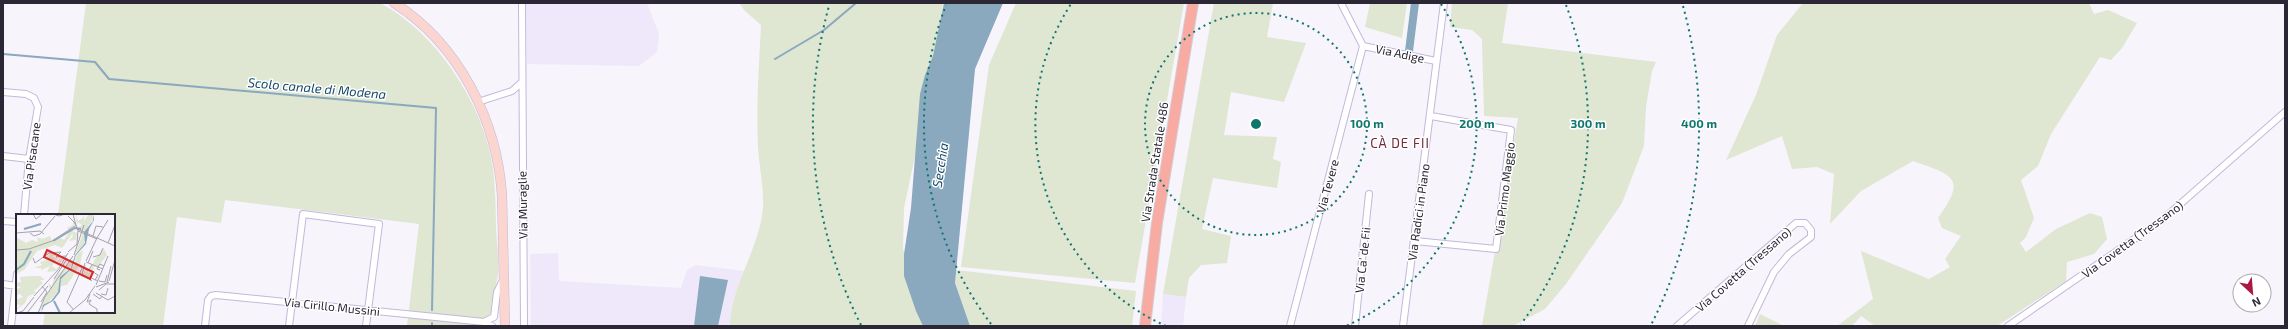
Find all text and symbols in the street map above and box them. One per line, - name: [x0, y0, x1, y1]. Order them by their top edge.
- street label: Via Adige: [1374, 41, 1426, 65]
- water label: Scolo canale di Modena: [247, 74, 387, 102]
- street label: Via Strada Statale 486: [1138, 101, 1170, 223]
- text: 100 m: [1350, 116, 1384, 130]
- text: 200 m: [1459, 116, 1495, 130]
- text: 300 m: [1570, 116, 1606, 130]
- text: 400 m: [1681, 116, 1717, 130]
- centre of rings: [1249, 117, 1263, 131]
- street label: Via Pisacane: [19, 121, 43, 191]
- district label: CÀ DE FII: [1370, 134, 1430, 151]
- street label: Via Primo Maggio: [1491, 141, 1517, 237]
- water label: Secchia: [929, 142, 951, 188]
- street label: Via Tevere: [1313, 158, 1341, 214]
- street label: Via Radici in Piano: [1404, 162, 1432, 261]
- street label: Via Muraglie: [514, 171, 530, 239]
- street label: Via Covetta (Tressano): [2079, 198, 2185, 280]
- inset map: [16, 214, 115, 313]
- street label: Via Covetta (Tressano): [1692, 224, 1794, 314]
- street label: Via Ca' de Fii: [1352, 226, 1372, 294]
- north arrow: [2232, 273, 2272, 313]
- street label: Via Cirillo Mussini: [283, 294, 381, 318]
- text: N: [2250, 295, 2263, 310]

